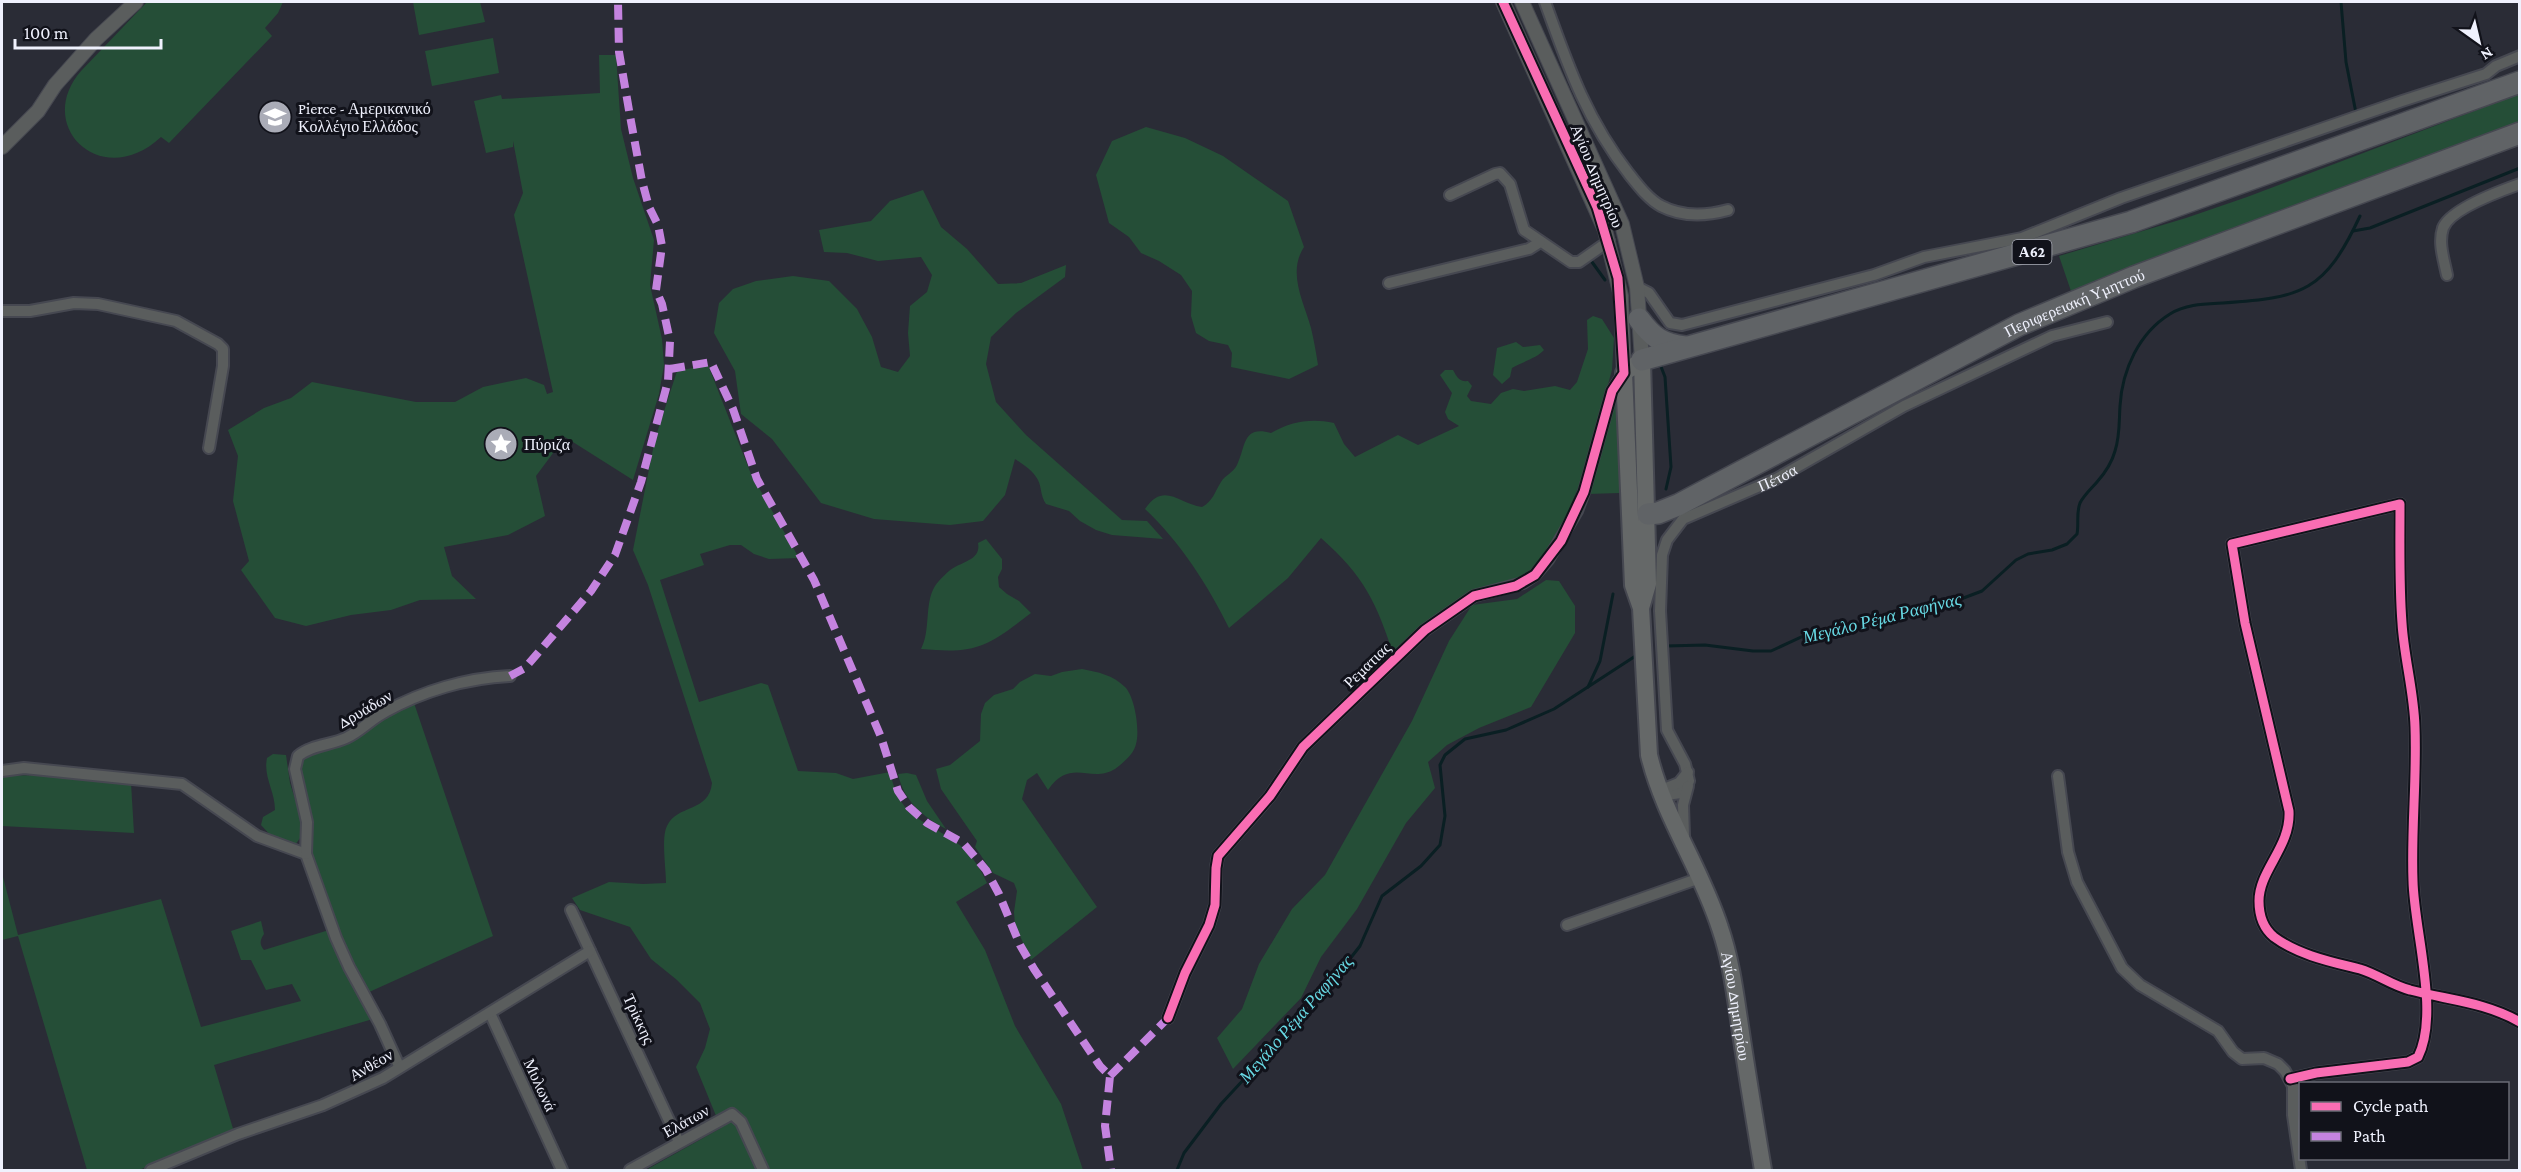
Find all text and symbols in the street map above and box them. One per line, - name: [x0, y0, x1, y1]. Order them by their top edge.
- scale bar: [15, 12, 160, 50]
- north arrow: [2449, 12, 2509, 72]
- text: 100 m: [24, 23, 69, 43]
- text: N: [2478, 44, 2496, 64]
- school or university icon: Pierce - Αμερικανικό Κολλέγιο Ελλάδος: [257, 99, 293, 135]
- place label: Pierce - Αμερικανικό Κολλέγιο Ελλάδος: [298, 100, 431, 136]
- street label: Αγίου Δημητρίου: [1567, 122, 1626, 231]
- road number: Α62: [2012, 240, 2052, 264]
- street label: Περιφερειακή Υμηττού: [2001, 265, 2147, 340]
- place icon: Πύριζα: [483, 426, 519, 462]
- place label: Πύριζα: [524, 436, 571, 454]
- street label: Πέτσα: [1755, 460, 1800, 494]
- water label: Μεγάλο Ρέμα Ραφήνας: [1800, 588, 1964, 648]
- street label: Ρεματιας: [1340, 638, 1395, 692]
- street label: Δρυάδων: [335, 687, 396, 732]
- street label: Αγίου Δημητρίου: [1719, 949, 1754, 1062]
- water label: Μεγάλο Ρέμα Ραφήνας: [1234, 950, 1357, 1088]
- street label: Τρίκκης: [619, 991, 658, 1048]
- street label: Ανθέον: [346, 1046, 396, 1084]
- street label: Μυλωνά: [520, 1056, 560, 1115]
- legend: [2299, 1082, 2509, 1160]
- text: Cycle path: [2353, 1096, 2429, 1116]
- street label: Ελάτων: [660, 1101, 712, 1141]
- text: Path: [2353, 1126, 2386, 1146]

